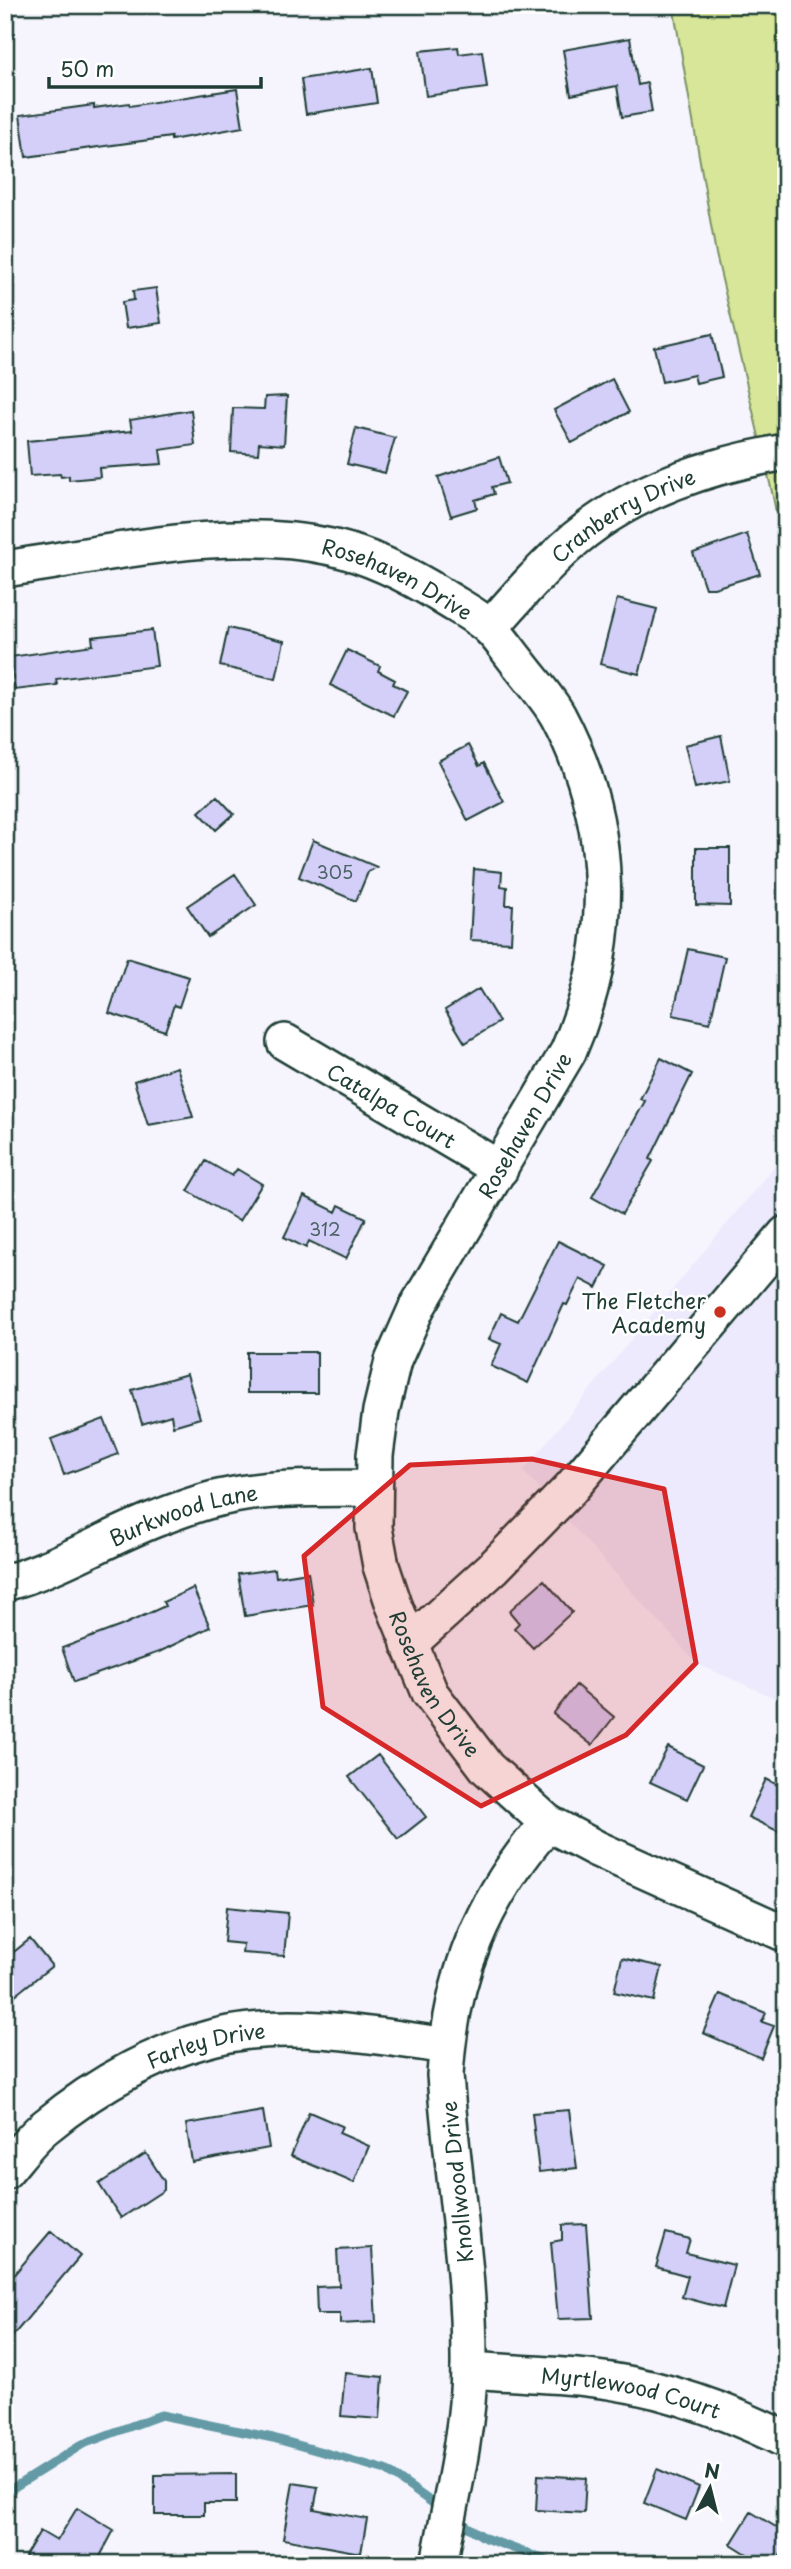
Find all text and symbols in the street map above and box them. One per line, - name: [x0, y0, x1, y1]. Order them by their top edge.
- scale bar: [49, 46, 261, 90]
- text: 50 m: [60, 52, 114, 84]
- street label: Cranberry Drive: [543, 459, 699, 570]
- street label: Rosehaven Drive: [319, 529, 479, 627]
- house number: 305: [317, 858, 353, 885]
- street label: Rosehaven Drive: [469, 1046, 579, 1204]
- street label: Catalpa Court: [321, 1054, 462, 1156]
- house number: 312: [309, 1215, 341, 1242]
- place label: The Fletcher Academy: [582, 1284, 706, 1340]
- marker: The Fletcher Academy: [712, 1304, 728, 1320]
- street label: Burkwood Lane: [103, 1475, 260, 1553]
- street label: Rosehaven Drive: [382, 1605, 489, 1763]
- street label: Farley Drive: [141, 2014, 267, 2076]
- street label: Knollwood Drive: [432, 2100, 480, 2264]
- street label: Myrtlewood Court: [540, 2358, 726, 2426]
- north arrow: [676, 2454, 746, 2524]
- text: N: [703, 2455, 721, 2485]

